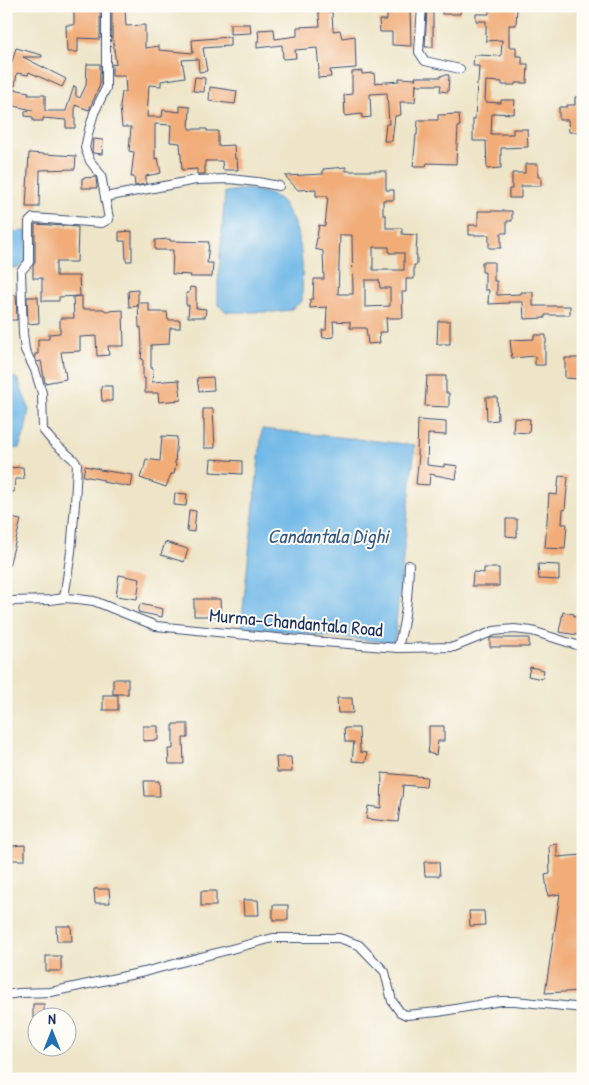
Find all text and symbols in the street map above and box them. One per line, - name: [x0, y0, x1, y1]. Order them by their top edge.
- water label: Candantala Dighi: [268, 522, 391, 550]
- street label: Murma-Chandantala Road: [208, 601, 384, 643]
- north arrow: [28, 1008, 78, 1058]
- text: N: [48, 1009, 56, 1028]

